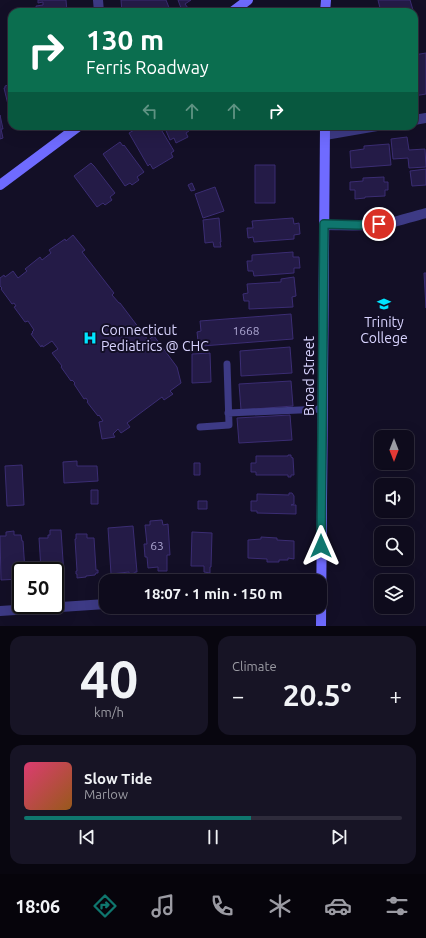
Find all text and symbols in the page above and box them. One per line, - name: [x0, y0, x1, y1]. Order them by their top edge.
- icon: right: [20, 24, 72, 76]
- text: 130 m: [86, 24, 164, 55]
- text: Ferris Roadway: [86, 57, 209, 77]
- icon: left: [139, 100, 161, 122]
- icon: ahead: [181, 100, 203, 122]
- icon: ahead: [223, 100, 245, 122]
- icon: right: [265, 100, 287, 122]
- pin: [362, 207, 396, 241]
- icon: arrive: [368, 213, 390, 235]
- school or university icon: Trinity College: [376, 296, 392, 312]
- place label: Trinity College: [360, 314, 408, 346]
- place label: Connecticut Pediatrics @ CHC: [101, 322, 209, 354]
- house number: 1668: [232, 324, 260, 337]
- hospital icon: Connecticut Pediatrics @ CHC: [82, 330, 98, 346]
- street label: Broad Street: [301, 335, 317, 416]
- north arrow: [374, 430, 414, 470]
- map controls: [374, 430, 414, 614]
- button: sound: [374, 478, 414, 518]
- position arrow: [300, 525, 342, 567]
- button: search: [374, 526, 414, 566]
- house number: 63: [150, 539, 164, 552]
- speed limit sign: 50: [12, 562, 64, 614]
- button: layers: [374, 574, 414, 614]
- text: 18:07 · 1 min · 150 m: [144, 585, 282, 602]
- text: 40: [80, 650, 138, 708]
- text: Climate: [232, 659, 277, 673]
- text: 20.5°: [283, 678, 351, 712]
- text: −: [232, 683, 244, 708]
- text: +: [390, 683, 402, 708]
- text: km/h: [94, 705, 124, 719]
- text: Slow Tide: [84, 770, 152, 787]
- text: Marlow: [84, 787, 128, 801]
- icon: previous: [76, 826, 98, 848]
- icon: pause: [202, 826, 224, 848]
- icon: next: [328, 826, 350, 848]
- icon: directions: [91, 892, 119, 920]
- icon: music: [149, 892, 177, 920]
- icon: phone: [208, 892, 236, 920]
- icon: climate: [266, 892, 294, 920]
- icon: car: [324, 892, 352, 920]
- icon: filters: [383, 892, 411, 920]
- text: 18:06: [15, 896, 60, 916]

